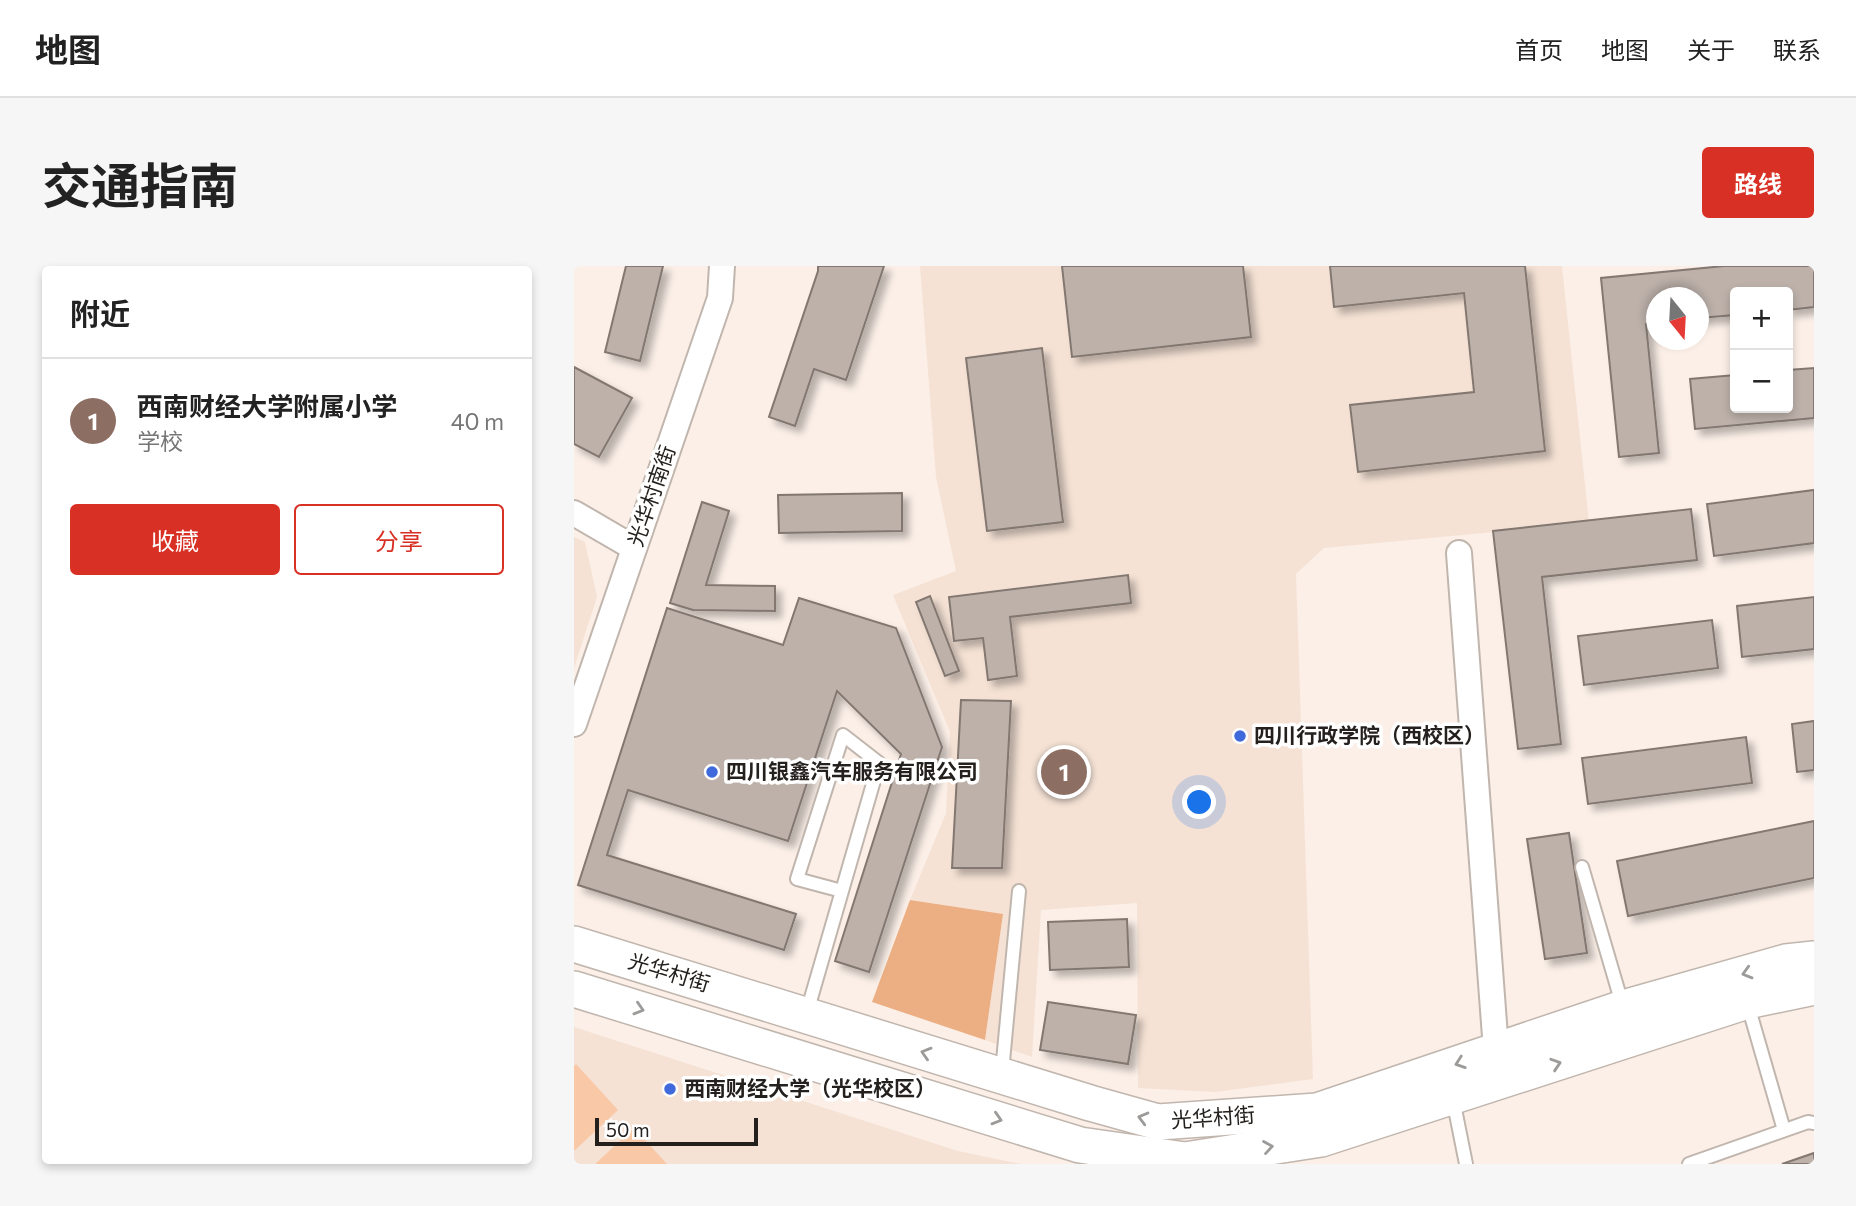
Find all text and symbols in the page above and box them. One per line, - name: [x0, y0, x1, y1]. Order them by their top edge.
- text: 地图: [35, 28, 101, 69]
- text: 首页: [1515, 35, 1563, 64]
- text: 地图: [1601, 35, 1649, 64]
- text: 关于: [1687, 35, 1735, 64]
- text: 联系: [1773, 35, 1821, 64]
- button: 路线: [1702, 147, 1814, 218]
- text: 交通指南: [42, 154, 238, 214]
- north arrow: [1646, 287, 1709, 350]
- map controls: [1730, 287, 1793, 413]
- button: +: [1730, 287, 1793, 350]
- text: 附近: [70, 294, 130, 331]
- button: −: [1730, 350, 1793, 413]
- text: 西南财经大学附属小学: [137, 390, 397, 421]
- text: 1: [88, 407, 98, 435]
- text: 40 m: [451, 407, 504, 435]
- text: 学校: [137, 427, 183, 455]
- street label: 光华村南街: [622, 442, 679, 549]
- button: 收藏: [70, 504, 280, 575]
- button: 分享: [294, 504, 504, 575]
- place label: 四川行政学院（西校区）: [1254, 722, 1485, 747]
- marker: 四川行政学院（西校区）: [1232, 728, 1248, 744]
- pin: 1: [1041, 746, 1087, 798]
- place label: 四川银鑫汽车服务有限公司: [726, 758, 978, 783]
- marker: 四川银鑫汽车服务有限公司: [704, 764, 720, 780]
- your location: [1182, 785, 1216, 819]
- street label: 光华村街: [626, 947, 713, 996]
- one-way arrow: [1742, 965, 1754, 979]
- one-way arrow: [633, 1001, 645, 1015]
- one-way arrow: [920, 1046, 932, 1061]
- one-way arrow: [1455, 1054, 1467, 1069]
- one-way arrow: [1550, 1058, 1562, 1072]
- place label: 西南财经大学（光华校区）: [684, 1075, 936, 1100]
- marker: 西南财经大学（光华校区）: [662, 1081, 678, 1097]
- street label: 光华村街: [1170, 1101, 1256, 1132]
- one-way arrow: [991, 1111, 1003, 1126]
- one-way arrow: [1138, 1112, 1150, 1126]
- scale bar: [595, 1115, 758, 1147]
- text: 50 m: [606, 1118, 650, 1141]
- one-way arrow: [1262, 1140, 1274, 1155]

